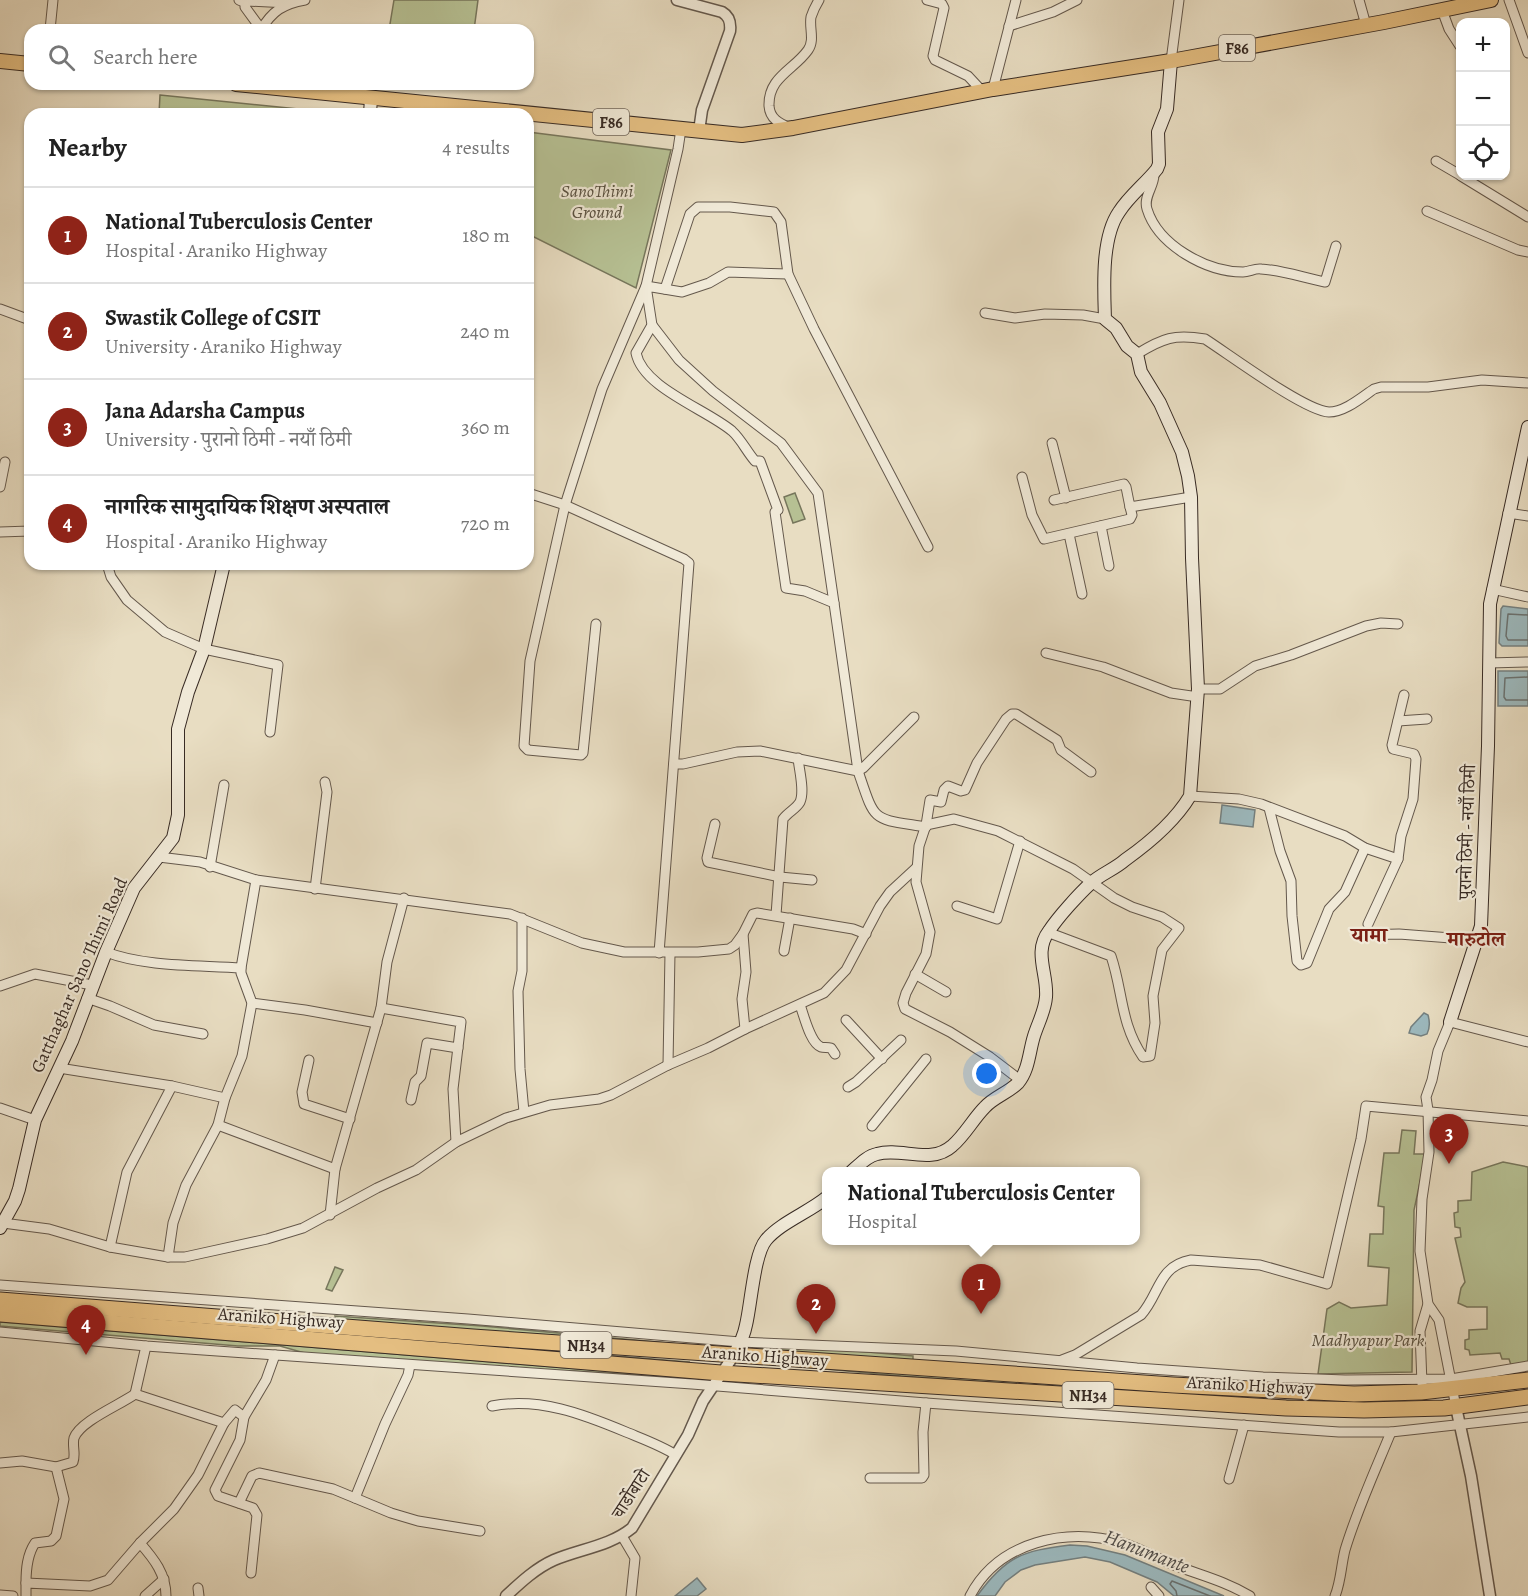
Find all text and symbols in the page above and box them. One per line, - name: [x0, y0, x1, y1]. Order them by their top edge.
- map controls: [1456, 18, 1510, 180]
- button: +: [1456, 18, 1510, 72]
- search box: [24, 24, 534, 90]
- road number: F86: [1219, 35, 1255, 61]
- icon: search: [45, 41, 78, 74]
- text: Search here: [93, 42, 198, 72]
- button: −: [1456, 72, 1510, 126]
- road number: F86: [593, 109, 629, 135]
- button: locate: [1456, 126, 1510, 180]
- text: Nearby: [48, 130, 127, 165]
- text: 4 results: [442, 134, 510, 161]
- park label: SanoThimi Ground: [561, 179, 633, 224]
- text: National Tuberculosis Center: [105, 207, 373, 237]
- text: 1: [64, 222, 71, 249]
- text: 180 m: [462, 222, 510, 249]
- text: Hospital · Araniko Highway: [105, 237, 327, 264]
- text: Swastik College of CSIT: [105, 303, 320, 333]
- text: 2: [63, 318, 72, 345]
- text: 240 m: [460, 318, 510, 345]
- text: University · Araniko Highway: [105, 333, 342, 360]
- text: Jana Adarsha Campus: [105, 396, 305, 426]
- text: 3: [63, 414, 72, 441]
- text: 360 m: [461, 414, 510, 441]
- text: University · पुरानो ठिमी - नयाँ ठिमी: [105, 426, 351, 453]
- text: नागरिक सामुदायिक शिक्षण अस्पताल: [105, 492, 389, 522]
- text: 4: [63, 510, 72, 537]
- text: 720 m: [461, 510, 510, 537]
- text: Hospital · Araniko Highway: [105, 528, 327, 555]
- street label: पुरानो ठिमी - नयाँ ठिमी: [1453, 762, 1481, 901]
- street label: Gatthaghar Sano Thimi Road: [25, 873, 133, 1077]
- district label: यामा: [1349, 921, 1388, 949]
- district label: मारुटोल: [1445, 926, 1507, 953]
- your location: [972, 1059, 1001, 1088]
- pin: 3: [1430, 1114, 1468, 1164]
- popup: [822, 1167, 1140, 1245]
- text: National Tuberculosis Center: [847, 1178, 1115, 1208]
- text: Hospital: [847, 1208, 917, 1235]
- pin: 1: [962, 1264, 1000, 1314]
- pin: 2: [796, 1284, 836, 1334]
- street label: Araniko Highway: [216, 1302, 346, 1334]
- pin: 4: [66, 1306, 106, 1355]
- park label: Madhyapur Park: [1312, 1328, 1424, 1352]
- road number: NH34: [560, 1332, 612, 1358]
- street label: Araniko Highway: [700, 1340, 830, 1372]
- street label: Araniko Highway: [1185, 1370, 1315, 1400]
- road number: NH34: [1062, 1382, 1114, 1408]
- street label: चार्डोबाटो: [605, 1463, 657, 1524]
- water label: Hanumante: [1100, 1523, 1193, 1580]

